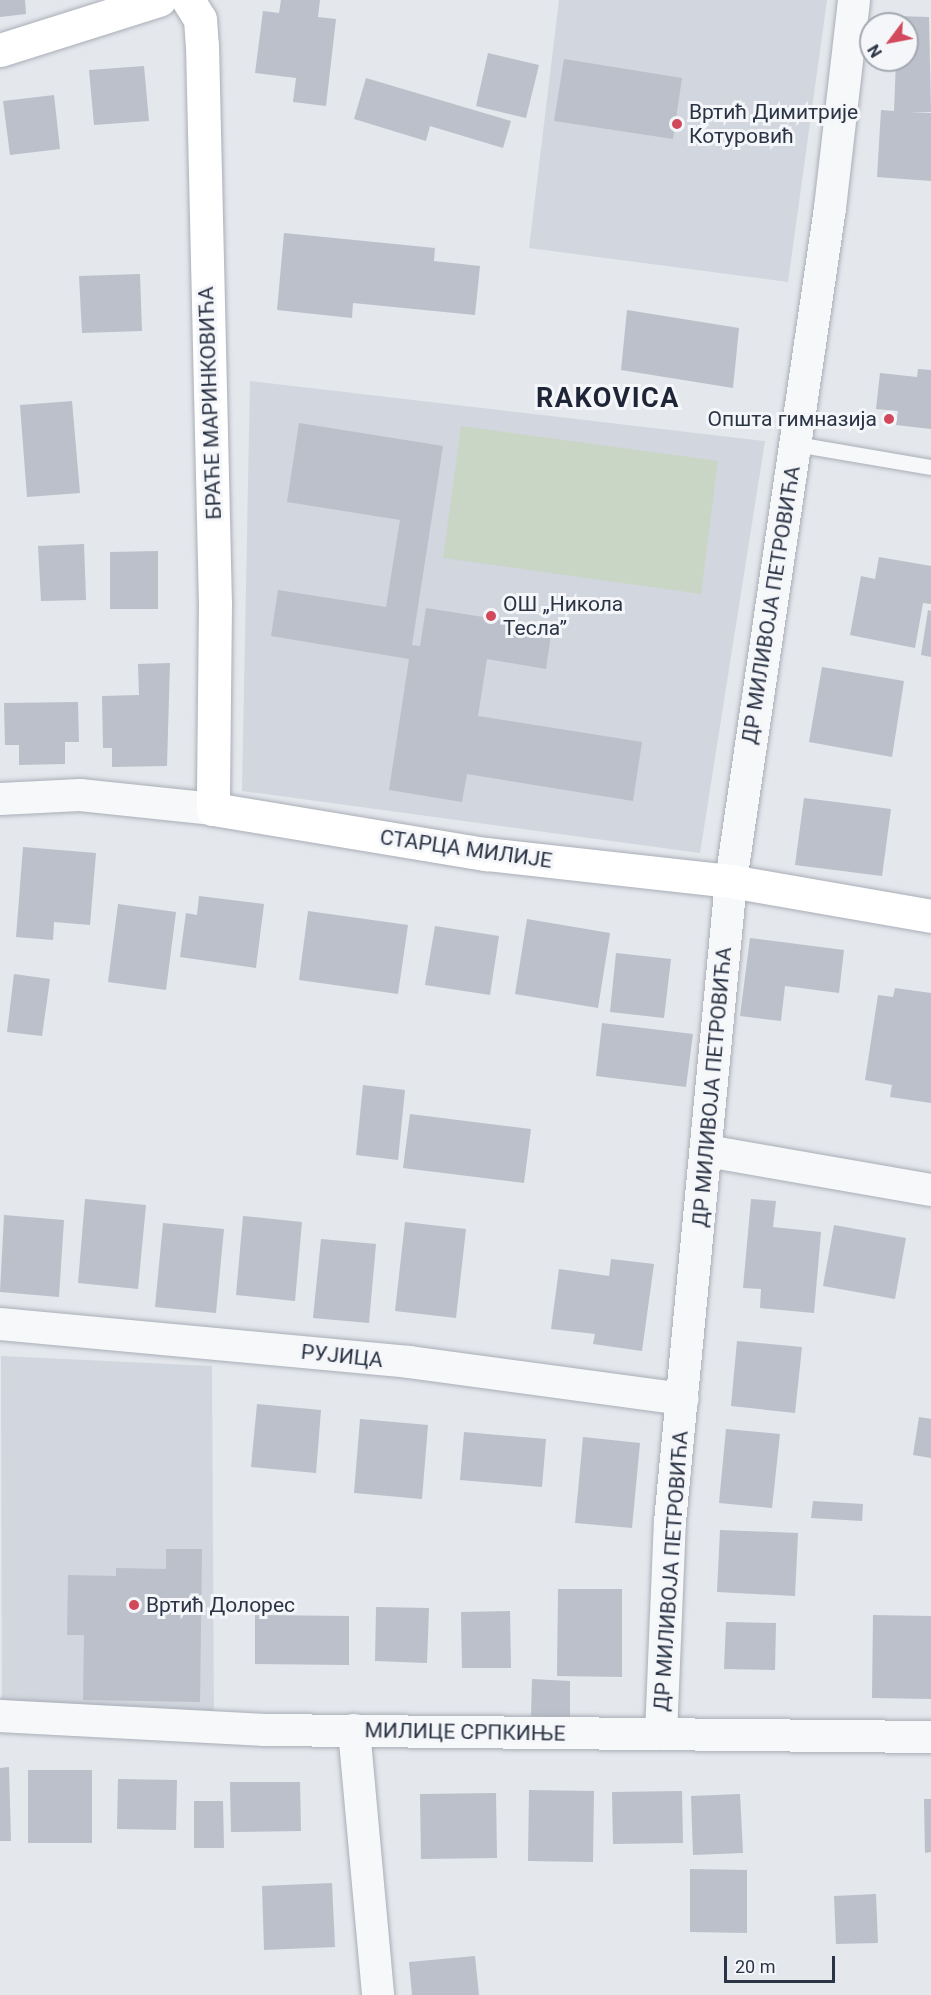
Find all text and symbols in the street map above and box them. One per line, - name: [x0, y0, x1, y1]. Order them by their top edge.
- north arrow: [859, 12, 919, 72]
- text: N: [864, 41, 886, 61]
- place label: Вртић Димитрије Котуровић: [689, 99, 858, 149]
- marker: Вртић Димитрије Котуровић: [670, 117, 684, 131]
- street label: БРАЋЕ МАРИНКОВИЋА: [193, 286, 227, 520]
- district label: RAKOVICA: [536, 383, 680, 415]
- place label: Општа гимназија: [708, 406, 877, 432]
- marker: Општа гимназија: [882, 412, 896, 426]
- street label: ДР МИЛИВОЈА ПЕТРОВИЋА: [737, 464, 805, 746]
- place label: ОШ „Никола Тесла”: [503, 591, 623, 641]
- marker: ОШ „Никола Тесла”: [484, 609, 498, 623]
- street label: СТАРЦА МИЛИЈЕ: [378, 824, 554, 874]
- street label: ДР МИЛИВОЈА ПЕТРОВИЋА: [687, 946, 737, 1228]
- street label: РУЈИЦА: [300, 1339, 384, 1373]
- street label: ДР МИЛИВОЈА ПЕТРОВИЋА: [649, 1430, 693, 1712]
- place label: Вртић Долорес: [146, 1592, 295, 1618]
- marker: Вртић Долорес: [127, 1598, 141, 1612]
- street label: МИЛИЦЕ СРПКИЊЕ: [364, 1718, 566, 1746]
- scale bar: [727, 1944, 838, 1982]
- text: 20 m: [735, 1956, 775, 1977]

